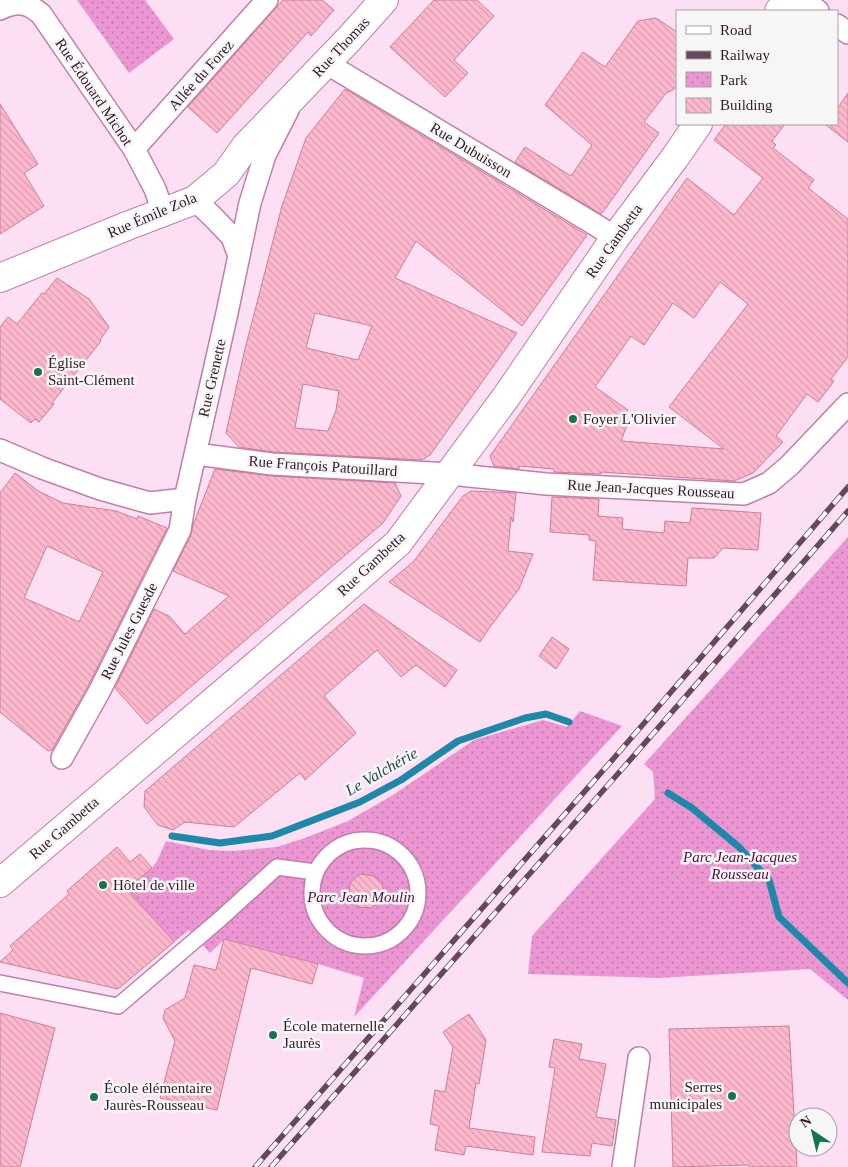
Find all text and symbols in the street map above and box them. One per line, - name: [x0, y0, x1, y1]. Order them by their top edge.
- legend: [676, 10, 838, 125]
- street label: Rue Thomas: [309, 14, 373, 80]
- text: Road: [720, 22, 752, 38]
- street label: Rue Édouard Michot: [52, 35, 136, 149]
- street label: Allée du Forez: [165, 36, 237, 113]
- text: Railway: [720, 47, 770, 63]
- text: Park: [720, 72, 748, 88]
- text: Building: [720, 97, 773, 113]
- street label: Rue Dubuisson: [427, 119, 515, 181]
- street label: Rue Émile Zola: [105, 189, 199, 241]
- street label: Rue Gambetta: [583, 201, 645, 281]
- street label: Rue Grenette: [195, 337, 229, 419]
- place label: Église Saint-Clément: [48, 355, 135, 388]
- marker: Église Saint-Clément: [32, 366, 44, 378]
- place label: Foyer L'Olivier: [583, 411, 676, 427]
- marker: Foyer L'Olivier: [567, 413, 579, 425]
- street label: Rue François Patouillard: [248, 453, 398, 479]
- street label: Rue Jean-Jacques Rousseau: [567, 477, 736, 501]
- street label: Rue Gambetta: [334, 529, 408, 599]
- street label: Rue Jules Guesde: [98, 580, 160, 682]
- water label: Le Valchérie: [341, 744, 420, 799]
- street label: Rue Gambetta: [26, 793, 102, 862]
- park label: Parc Jean-Jacques Rousseau: [682, 849, 797, 882]
- place label: Hôtel de ville: [113, 877, 195, 893]
- marker: Hôtel de ville: [97, 879, 109, 891]
- park label: Parc Jean Moulin: [306, 889, 415, 905]
- place label: École maternelle Jaurès: [283, 1018, 385, 1051]
- marker: École maternelle Jaurès: [267, 1029, 279, 1041]
- place label: Serres municipales: [650, 1079, 722, 1112]
- place label: École élémentaire Jaurès-Rousseau: [104, 1080, 212, 1113]
- marker: Serres municipales: [726, 1090, 738, 1102]
- marker: École élémentaire Jaurès-Rousseau: [88, 1091, 100, 1103]
- north arrow: [788, 1107, 838, 1157]
- text: N: [797, 1113, 814, 1131]

